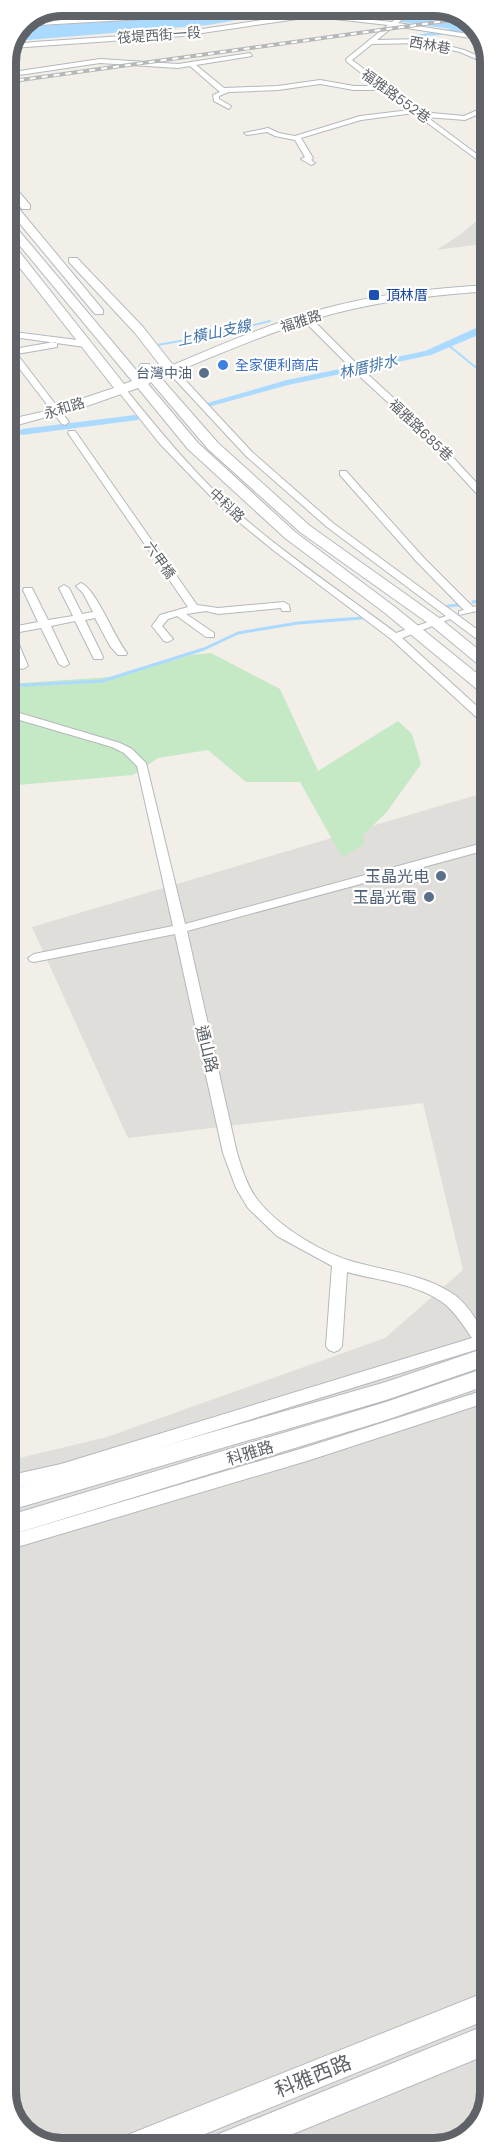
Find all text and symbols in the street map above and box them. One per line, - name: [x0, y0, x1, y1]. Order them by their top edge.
- street label: 筏堤西街一段: [116, 23, 202, 47]
- street label: 西林巷: [408, 32, 452, 58]
- street label: 福雅路552巷: [358, 65, 434, 127]
- place label: 頂林厝: [386, 286, 428, 304]
- marker: 頂林厝: [367, 288, 381, 302]
- street label: 福雅路: [278, 306, 324, 336]
- water label: 上橫山支線: [175, 315, 255, 351]
- water label: 林厝排水: [337, 350, 400, 383]
- place label: 全家便利商店: [235, 356, 319, 374]
- marker: 全家便利商店: [216, 358, 230, 372]
- place label: 台灣中油: [136, 364, 192, 382]
- marker: 台灣中油: [197, 366, 211, 380]
- street label: 永和路: [41, 393, 87, 423]
- street label: 福雅路685巷: [385, 395, 457, 465]
- street label: 中科路: [206, 484, 248, 526]
- street label: 六甲橋: [141, 538, 179, 582]
- place label: 玉晶光电: [365, 866, 429, 887]
- marker: 玉晶光电: [434, 869, 448, 883]
- place label: 玉晶光電: [353, 887, 417, 908]
- marker: 玉晶光電: [422, 890, 436, 904]
- street label: 通山路: [191, 1023, 223, 1075]
- street label: 科雅路: [224, 1436, 276, 1470]
- street label: 科雅西路: [271, 2049, 355, 2103]

